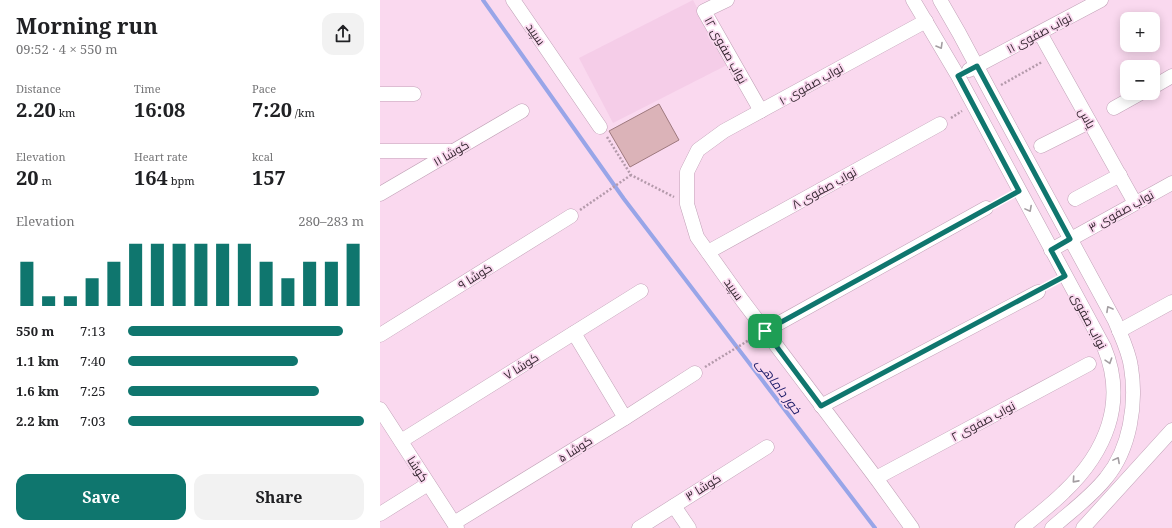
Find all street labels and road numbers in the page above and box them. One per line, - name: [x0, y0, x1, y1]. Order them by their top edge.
- street label: نواب صفوی ۱۱: [1003, 9, 1075, 57]
- street label: نواب صفوی ۱۲: [701, 13, 751, 87]
- street label: سپید: [522, 20, 550, 49]
- street label: نواب صفوی ۱۰: [776, 59, 846, 109]
- street label: یاس: [1074, 105, 1100, 132]
- street label: کوشا ۱۱: [430, 136, 472, 170]
- street label: نواب صفوی ۸: [788, 163, 860, 213]
- street label: نواب صفوی ۳: [1085, 186, 1157, 236]
- street label: کوشا ۹: [455, 259, 495, 293]
- street label: سپید: [720, 275, 748, 304]
- street label: نواب صفوی: [1067, 290, 1111, 352]
- street label: کوشا ۷: [500, 349, 542, 383]
- street label: نواب صفوی ۲: [948, 397, 1018, 445]
- street label: کوشا ۵: [555, 432, 595, 466]
- street label: کوشا: [403, 453, 433, 485]
- street label: کوشا ۳: [682, 469, 724, 505]

